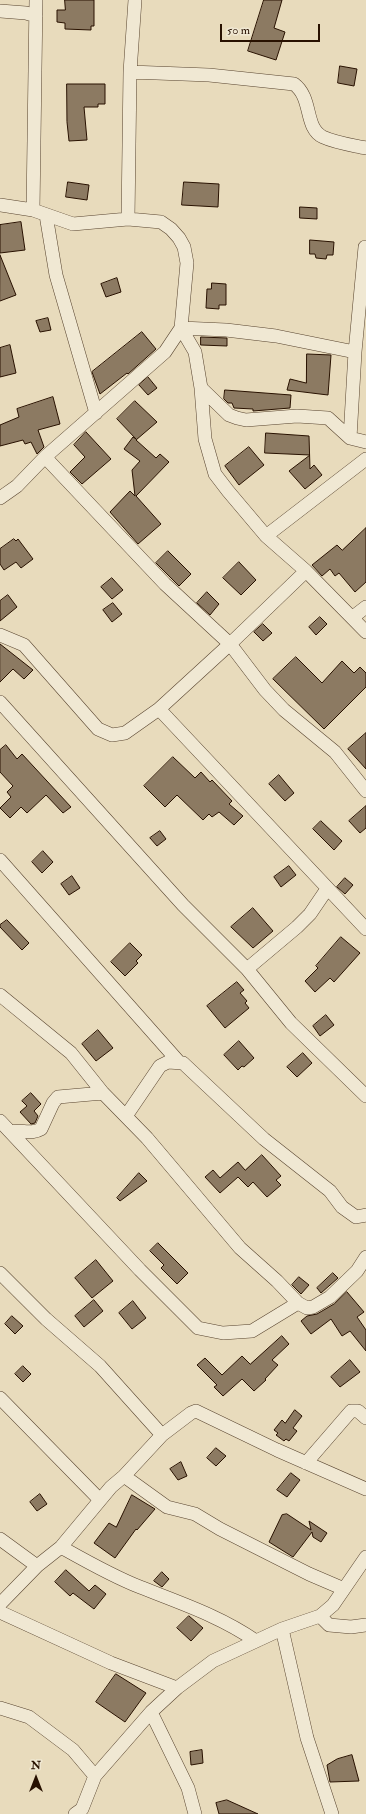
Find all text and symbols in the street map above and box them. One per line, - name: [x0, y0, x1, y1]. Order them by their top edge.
- scale bar: [222, 16, 322, 42]
- text: 50 m: [227, 23, 250, 38]
- north arrow: [16, 1758, 56, 1798]
- text: N: [31, 1759, 41, 1772]

